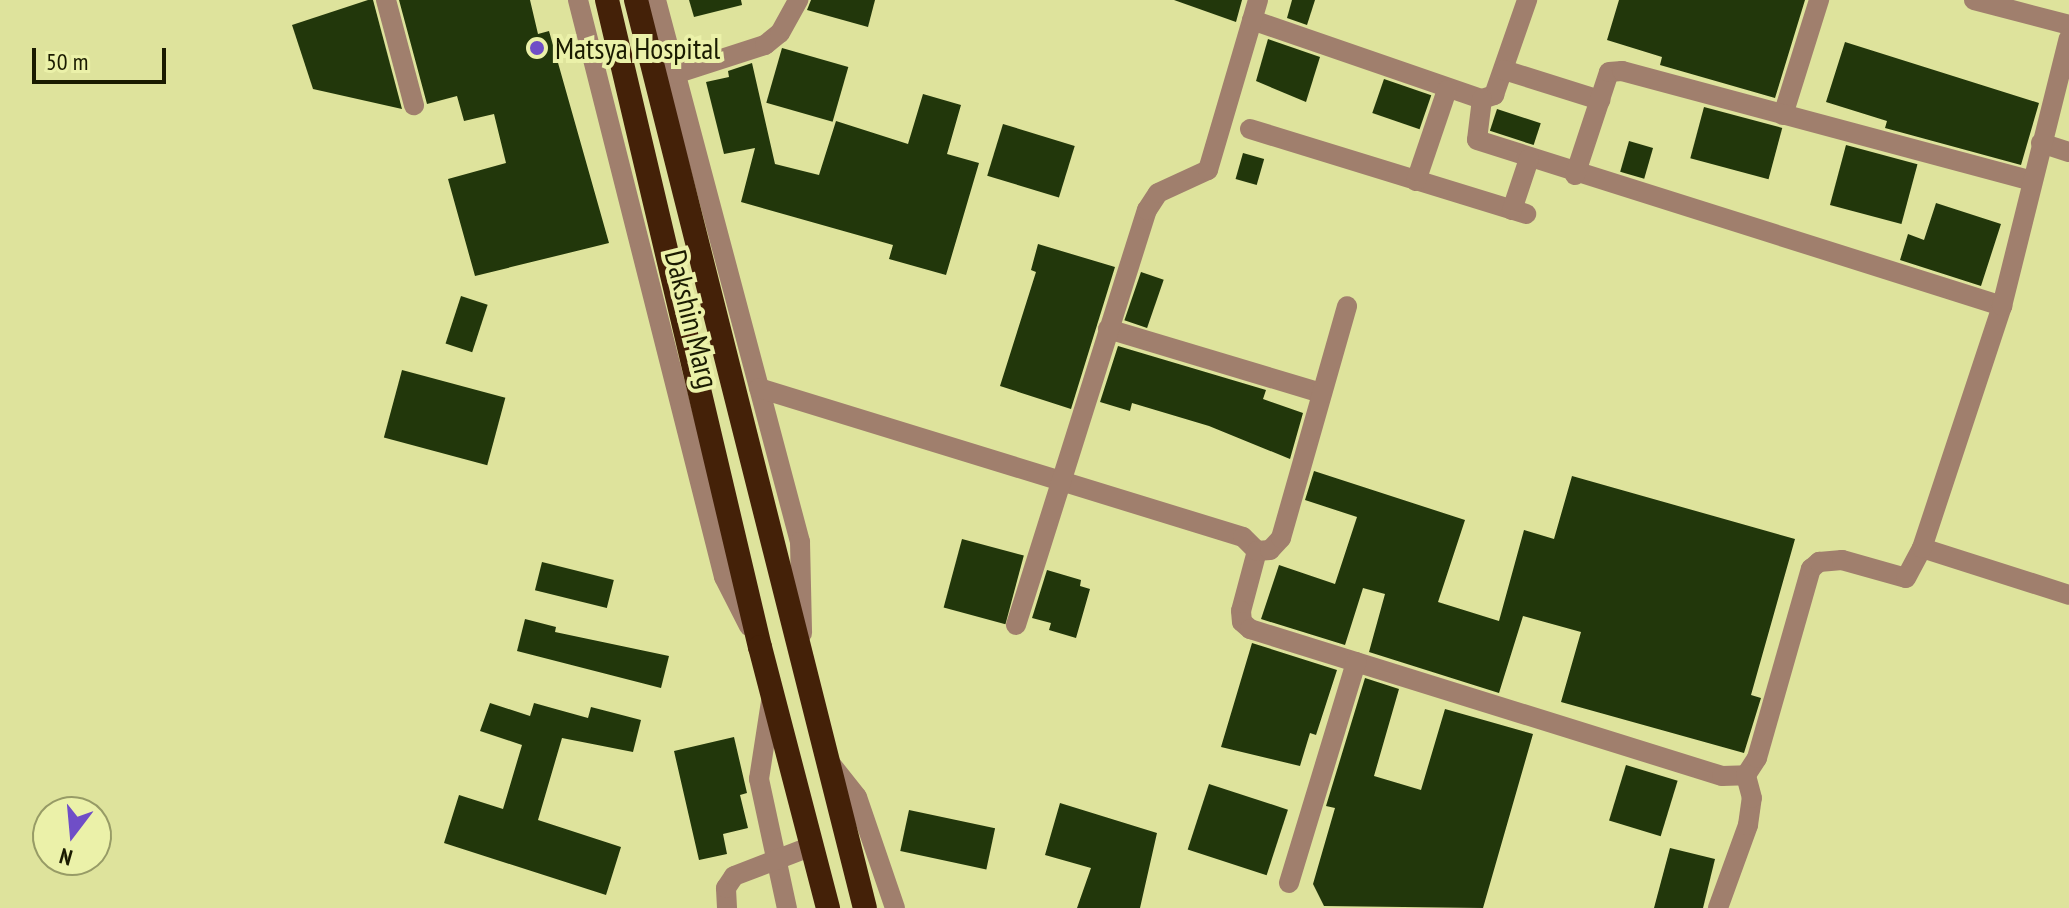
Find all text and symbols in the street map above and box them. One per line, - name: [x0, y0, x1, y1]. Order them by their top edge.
- place label: Matsya Hospital: [555, 30, 720, 66]
- scale bar: [36, 32, 170, 82]
- marker: Matsya Hospital: [526, 37, 548, 59]
- text: 50 m: [46, 46, 88, 77]
- street label: Dakshin Marg: [657, 246, 727, 392]
- north arrow: [32, 796, 112, 876]
- text: N: [56, 842, 76, 872]

